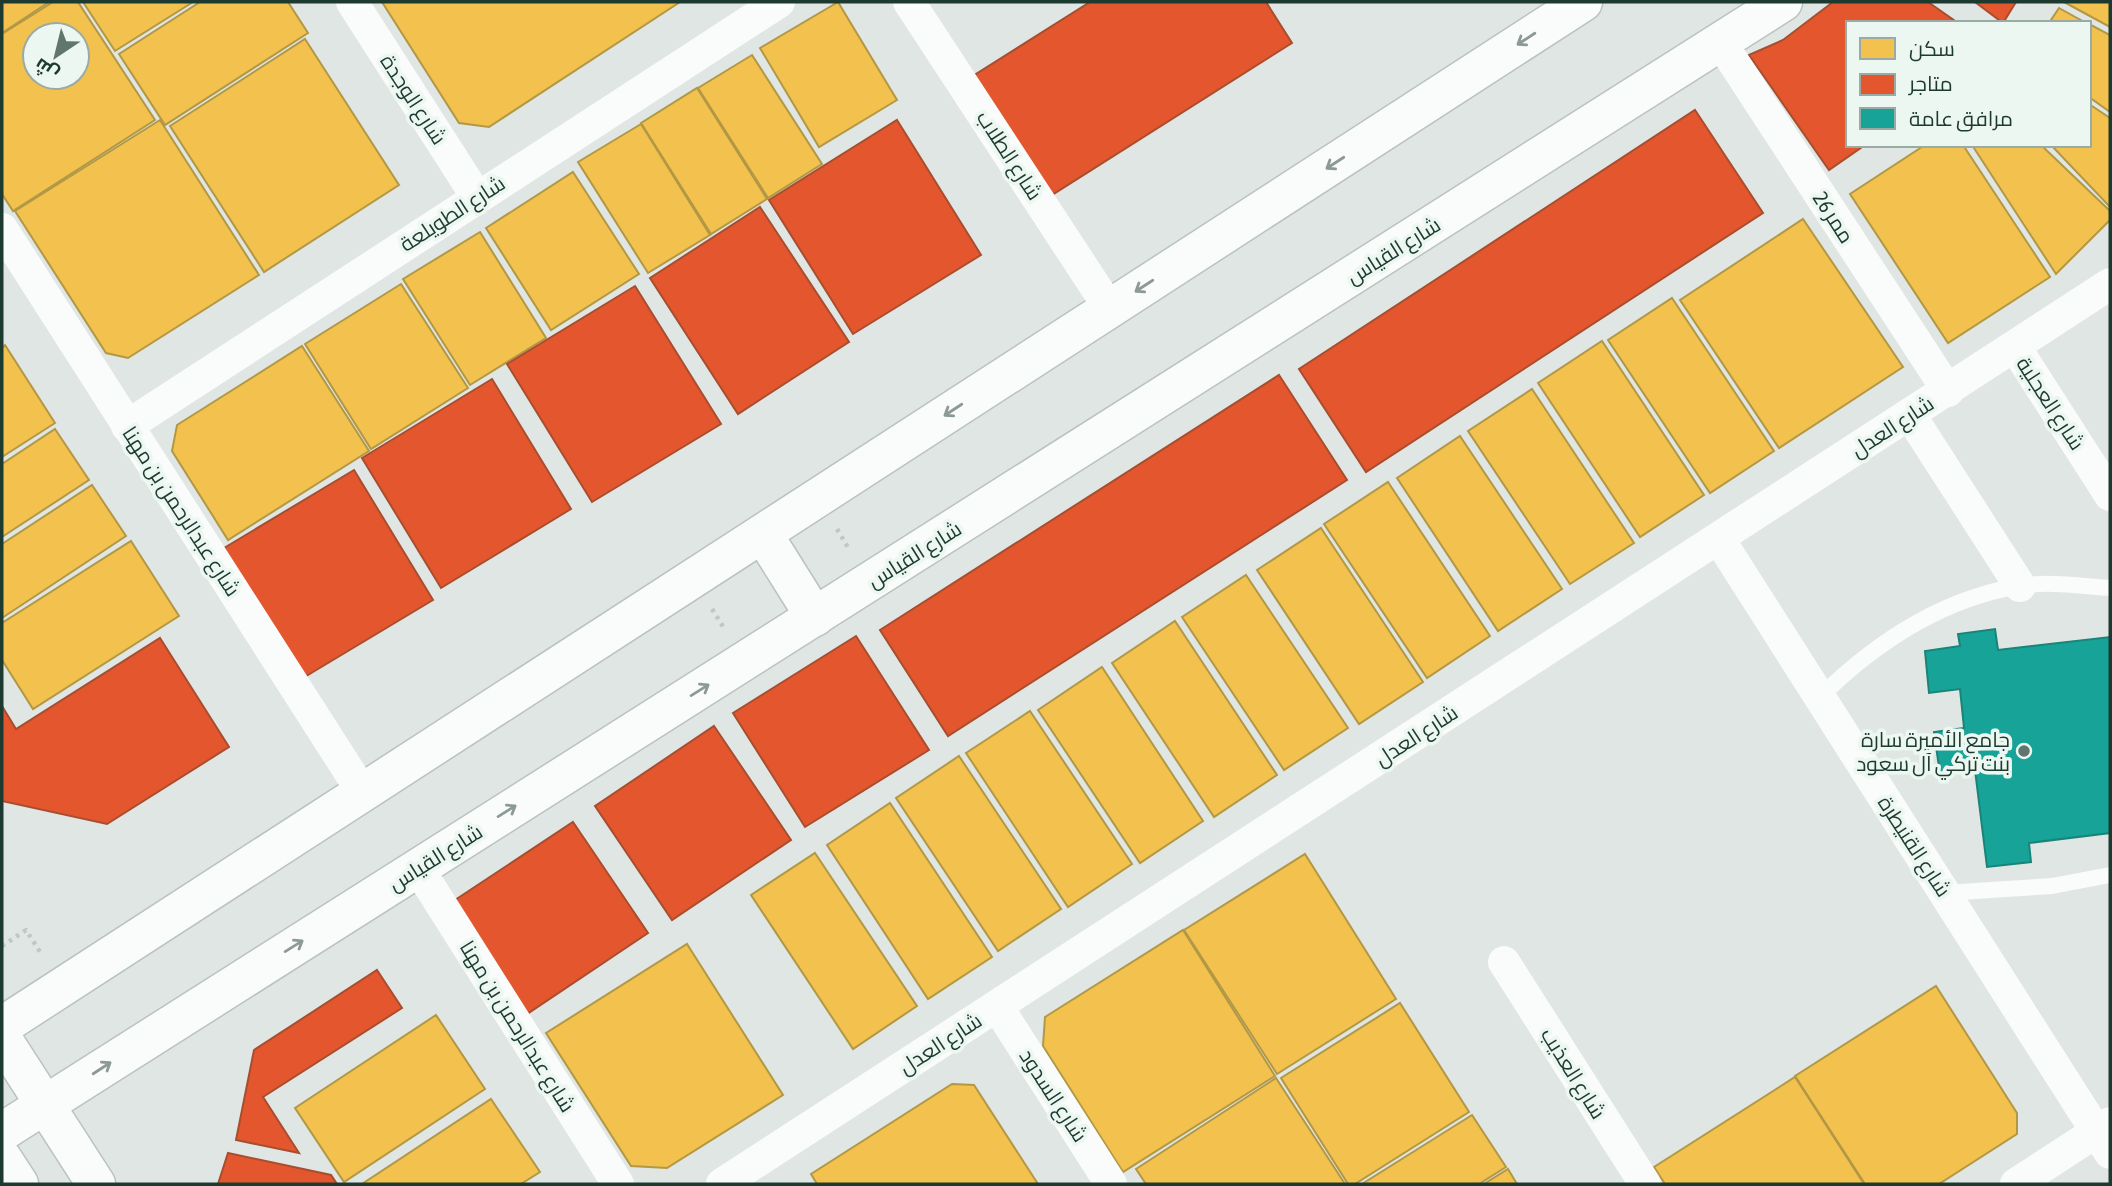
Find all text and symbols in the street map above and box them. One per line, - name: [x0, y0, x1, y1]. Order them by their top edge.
- north arrow: [21, 21, 91, 91]
- legend: [1846, 21, 2091, 147]
- one-way arrow: [1517, 32, 1537, 46]
- text: سكن: [1909, 36, 1955, 62]
- street label: شارع الوجدة: [374, 50, 452, 150]
- text: ش: [30, 53, 63, 86]
- text: متاجر: [1908, 71, 1953, 96]
- street label: شارع الطلاب: [970, 106, 1048, 206]
- text: مرافق عامة: [1909, 106, 2013, 132]
- one-way arrow: [1326, 156, 1346, 170]
- street label: شارع الطويلعة: [395, 170, 511, 258]
- street label: ممر 26: [1808, 187, 1859, 248]
- street label: شارع القياس: [1342, 212, 1446, 291]
- one-way arrow: [1135, 280, 1155, 294]
- street label: شارع العجلية: [2010, 352, 2090, 456]
- street label: شارع العدل: [1846, 390, 1939, 464]
- one-way arrow: [944, 403, 964, 417]
- street label: شارع عبدالرحمن بن مهنا: [116, 422, 246, 602]
- street label: شارع القياس: [863, 516, 967, 595]
- one-way arrow: [689, 682, 709, 696]
- street label: شارع العدل: [1370, 699, 1463, 773]
- place label: جامع الأميرة سارة بنت تركي آل سعود: [1856, 727, 2010, 780]
- marker: جامع الأميرة سارة بنت تركي آل سعود: [2016, 743, 2032, 759]
- street label: شارع القنيطرة: [1871, 791, 1956, 902]
- one-way arrow: [497, 804, 517, 818]
- street label: شارع القياس: [384, 819, 488, 898]
- street label: شارع عبدالرحمن بن مهنا: [453, 936, 580, 1118]
- one-way arrow: [284, 939, 304, 953]
- street label: شارع العدل: [894, 1007, 987, 1081]
- street label: شارع العذيب: [1534, 1023, 1611, 1124]
- street label: شارع السدود: [1013, 1044, 1093, 1148]
- one-way arrow: [92, 1060, 111, 1075]

